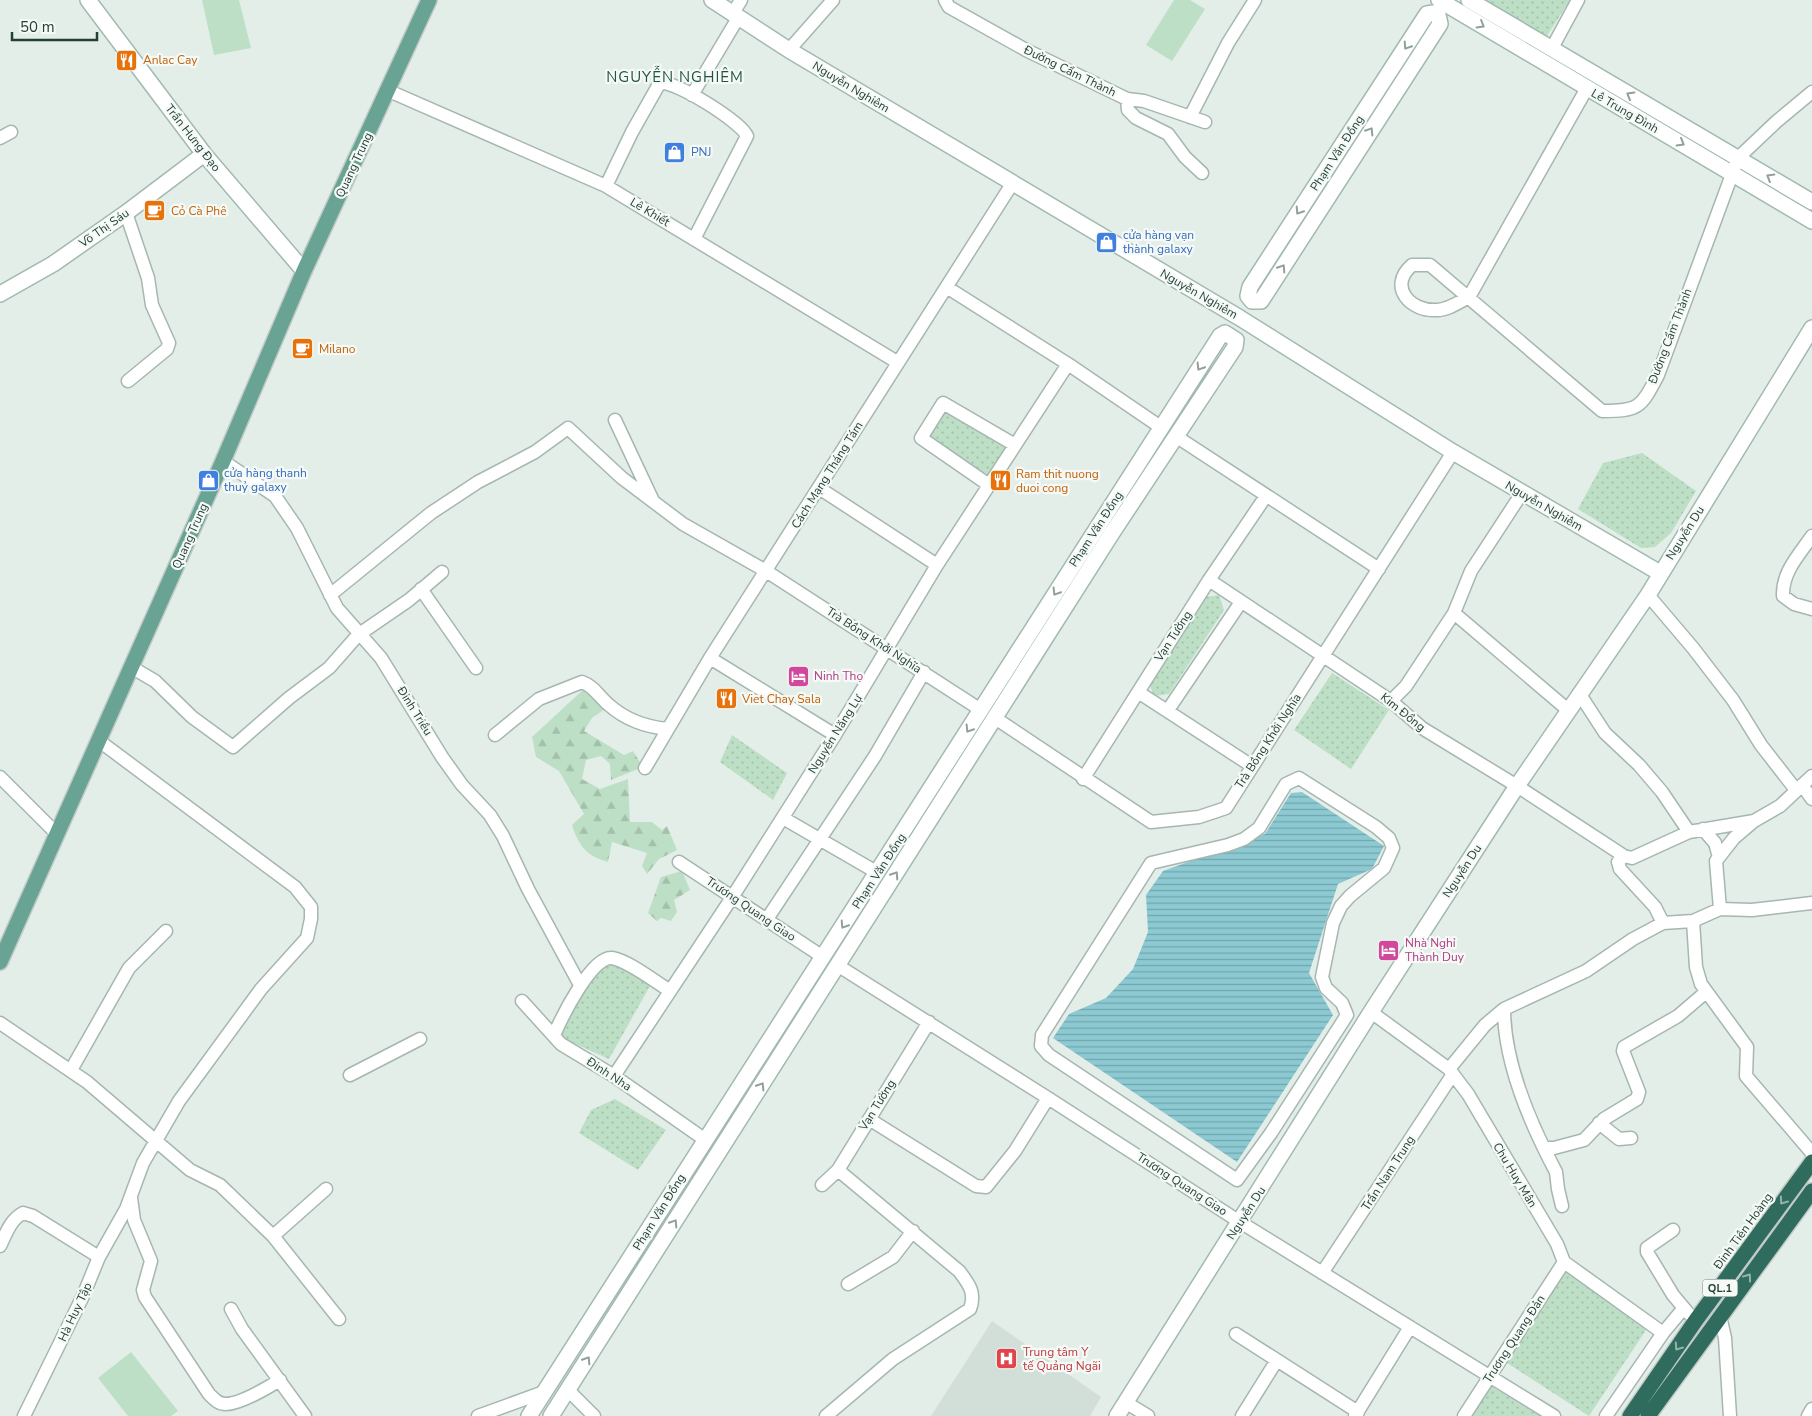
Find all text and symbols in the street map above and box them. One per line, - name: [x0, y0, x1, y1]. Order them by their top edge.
- scale bar: [12, 10, 98, 42]
- text: 50 m: [20, 17, 55, 37]
- one-way arrow: [1476, 19, 1485, 29]
- street label: Đường Cẩm Thành: [1020, 41, 1119, 100]
- one-way arrow: [1403, 41, 1413, 50]
- restaurant icon: Anlac Cay: [115, 48, 139, 72]
- place label: Anlac Cay: [143, 52, 198, 68]
- street label: Nguyễn Nghiêm: [810, 58, 892, 116]
- district label: NGUYỄN NGHIÊM: [606, 65, 744, 87]
- street label: Lê Trung Đình: [1588, 85, 1662, 137]
- one-way arrow: [1626, 91, 1635, 101]
- street label: Trần Hưng Đạo: [162, 101, 225, 175]
- street label: Phạm Văn Đồng: [1306, 112, 1368, 194]
- one-way arrow: [1364, 127, 1374, 136]
- street label: Quang Trung: [332, 130, 376, 200]
- one-way arrow: [1676, 137, 1685, 147]
- shop icon: PNJ: [663, 140, 687, 164]
- place label: PNJ: [691, 144, 711, 160]
- one-way arrow: [1767, 173, 1776, 183]
- street label: Lê Khiết: [627, 194, 673, 230]
- cafe icon: Cỏ Cà Phê: [143, 199, 167, 223]
- place label: Cỏ Cà Phê: [171, 203, 227, 219]
- street label: Võ Thị Sáu: [75, 205, 132, 252]
- one-way arrow: [1296, 206, 1305, 215]
- place label: cửa hàng vạn thành galaxy: [1123, 227, 1194, 257]
- shop icon: cửa hàng vạn thành galaxy: [1095, 230, 1119, 254]
- one-way arrow: [1276, 264, 1286, 273]
- street label: Nguyễn Nghiêm: [1157, 265, 1241, 323]
- street label: Đường Cẩm Thành: [1644, 286, 1696, 387]
- cafe icon: Milano: [291, 337, 315, 361]
- place label: Milano: [319, 341, 356, 357]
- one-way arrow: [1197, 361, 1207, 370]
- street label: Cách Mạng Tháng Tám: [787, 418, 867, 532]
- place label: cửa hàng thanh thuỷ galaxy: [224, 465, 307, 495]
- place label: Ram thit nuong duoi cong: [1016, 466, 1099, 496]
- shop icon: cửa hàng thanh thuỷ galaxy: [196, 468, 220, 492]
- restaurant icon: Ram thit nuong duoi cong: [988, 469, 1012, 493]
- street label: Nguyễn Nghiêm: [1502, 477, 1586, 535]
- street label: Phạm Văn Đồng: [1065, 488, 1127, 570]
- street label: Quang Trung: [168, 501, 212, 571]
- street label: Nguyễn Du: [1662, 503, 1708, 563]
- one-way arrow: [1053, 586, 1062, 595]
- street label: Trà Bồng Khởi Nghĩa: [823, 603, 925, 677]
- street label: Vạn Tường: [1150, 608, 1195, 665]
- hotel icon: Ninh Thọ: [786, 664, 810, 688]
- place label: Ninh Thọ: [814, 668, 863, 684]
- street label: Đinh Triều: [393, 683, 436, 739]
- restaurant icon: Viet Chay Sala: [714, 687, 738, 711]
- street label: Kim Đồng: [1377, 689, 1429, 735]
- street label: Nguyễn Năng Lự: [804, 690, 866, 777]
- street label: Trà Bồng Khởi Nghĩa: [1231, 690, 1305, 792]
- place label: Viet Chay Sala: [741, 691, 821, 707]
- one-way arrow: [966, 723, 975, 733]
- street label: Phạm Văn Đồng: [848, 830, 910, 912]
- street label: Nguyễn Du: [1439, 841, 1485, 901]
- one-way arrow: [888, 871, 898, 880]
- street label: Trương Quang Giao: [703, 873, 799, 945]
- one-way arrow: [841, 920, 850, 929]
- place label: Nhà Nghỉ Thành Duy: [1405, 935, 1465, 965]
- hotel icon: Nhà Nghỉ Thành Duy: [1377, 938, 1401, 962]
- street label: Đinh Nha: [583, 1053, 635, 1094]
- street label: Vạn Tường: [854, 1076, 899, 1134]
- one-way arrow: [755, 1082, 764, 1091]
- street label: Trần Nam Trung: [1358, 1132, 1418, 1214]
- street label: Chu Huy Mân: [1489, 1139, 1541, 1211]
- street label: Trương Quang Giao: [1134, 1149, 1231, 1219]
- street label: Phạm Văn Đồng: [629, 1171, 689, 1253]
- street label: Nguyễn Du: [1223, 1183, 1269, 1243]
- street label: Đinh Tiên Hoàng: [1709, 1190, 1776, 1273]
- one-way arrow: [1780, 1195, 1789, 1205]
- one-way arrow: [668, 1219, 677, 1229]
- one-way arrow: [1743, 1274, 1751, 1283]
- street label: Hà Huy Tập: [54, 1280, 96, 1344]
- road number: QL.1: [1702, 1280, 1738, 1296]
- street label: Trương Quang Đản: [1479, 1292, 1549, 1386]
- one-way arrow: [1675, 1341, 1684, 1351]
- place label: Trung tâm Y tế Quảng Ngãi: [1023, 1344, 1101, 1374]
- hospital icon: Trung tâm Y tế Quảng Ngãi: [995, 1347, 1019, 1371]
- one-way arrow: [580, 1356, 590, 1365]

